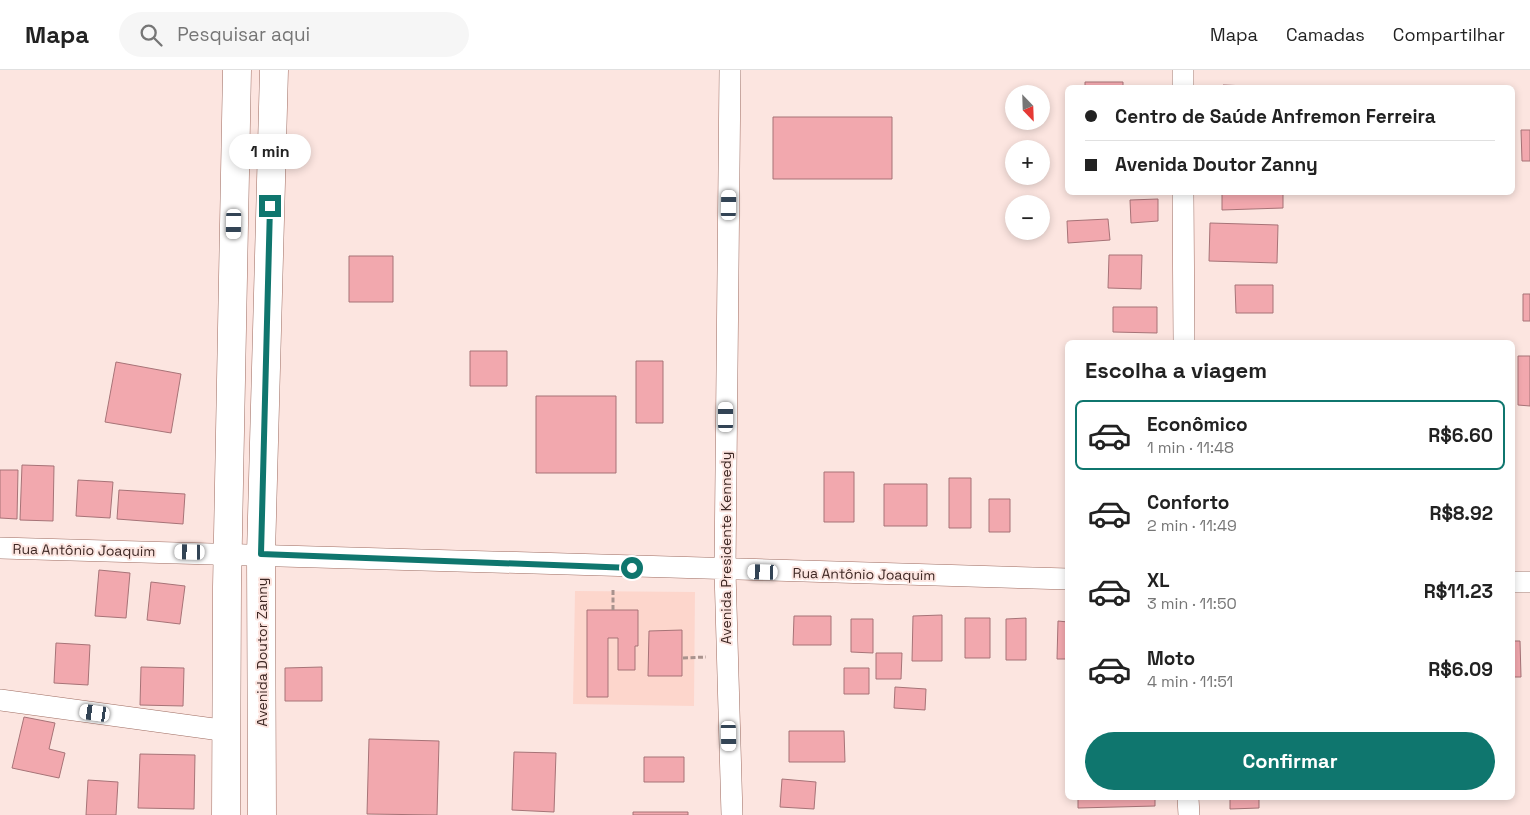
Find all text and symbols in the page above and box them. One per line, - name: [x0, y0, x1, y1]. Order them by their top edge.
- search box: [119, 12, 469, 57]
- text: Mapa: [25, 19, 89, 50]
- icon: search: [137, 21, 165, 49]
- text: Pesquisar aqui: [177, 22, 310, 47]
- text: Mapa: [1210, 23, 1258, 46]
- text: Camadas: [1286, 23, 1365, 46]
- text: Compartilhar: [1393, 23, 1505, 46]
- north arrow: [1005, 85, 1050, 130]
- map controls: [1005, 85, 1050, 240]
- text: Centro de Saúde Anfremon Ferreira: [1115, 104, 1436, 129]
- callout: 1 min: [229, 134, 311, 168]
- button: +: [1005, 140, 1050, 185]
- text: 1 min: [250, 141, 290, 162]
- text: Avenida Doutor Zanny: [1115, 152, 1318, 177]
- car: [721, 190, 736, 220]
- route end: [259, 195, 281, 217]
- button: −: [1005, 195, 1050, 240]
- car: [226, 209, 241, 239]
- text: Escolha a viagem: [1085, 356, 1267, 384]
- car: [718, 402, 733, 432]
- text: Econômico: [1147, 412, 1248, 437]
- icon: car: [1087, 413, 1132, 458]
- text: R$6.60: [1428, 423, 1493, 448]
- text: 1 min · 11:48: [1147, 437, 1234, 458]
- street label: Avenida Presidente Kennedy: [717, 452, 735, 644]
- text: Conforto: [1147, 490, 1229, 515]
- icon: car: [1087, 491, 1132, 536]
- text: R$8.92: [1429, 501, 1493, 526]
- text: 2 min · 11:49: [1147, 515, 1237, 536]
- street label: Rua Antônio Joaquim: [13, 540, 155, 560]
- car: [174, 544, 205, 560]
- route start: [621, 557, 643, 579]
- car: [747, 564, 778, 580]
- street label: Rua Antônio Joaquim: [793, 564, 935, 584]
- text: XL: [1147, 568, 1170, 593]
- icon: car: [1087, 569, 1132, 614]
- street label: Avenida Doutor Zanny: [253, 578, 271, 726]
- text: R$11.23: [1424, 579, 1493, 604]
- text: 3 min · 11:50: [1147, 593, 1237, 614]
- text: Moto: [1147, 646, 1195, 671]
- icon: car: [1087, 647, 1132, 692]
- text: R$6.09: [1428, 657, 1493, 682]
- text: 4 min · 11:51: [1147, 671, 1233, 692]
- car: [79, 703, 110, 723]
- car: [721, 721, 736, 751]
- button: Confirmar: [1085, 732, 1495, 790]

